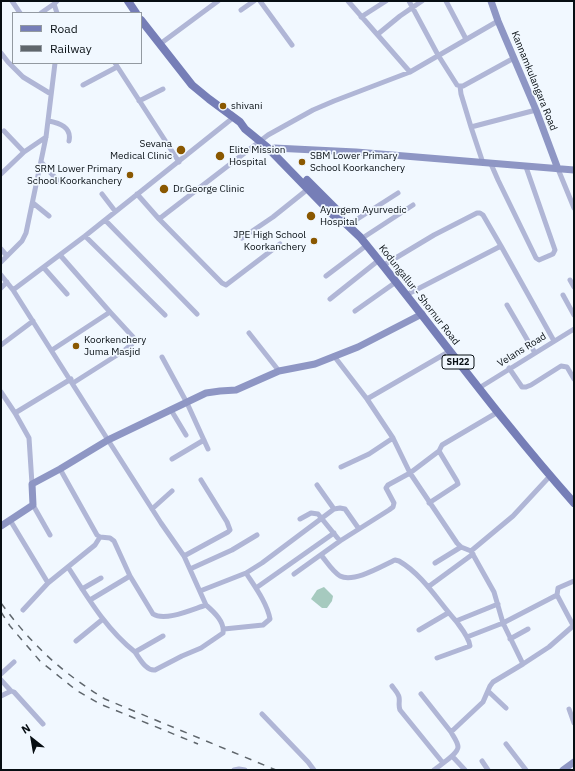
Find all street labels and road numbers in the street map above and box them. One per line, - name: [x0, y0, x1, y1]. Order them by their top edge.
- street label: Kannamkulangara Road: [508, 29, 560, 133]
- street label: Kodungallur - Shornur Road: [376, 242, 462, 348]
- street label: Velans Road: [495, 330, 549, 370]
- road number: SH22: [442, 355, 474, 369]

